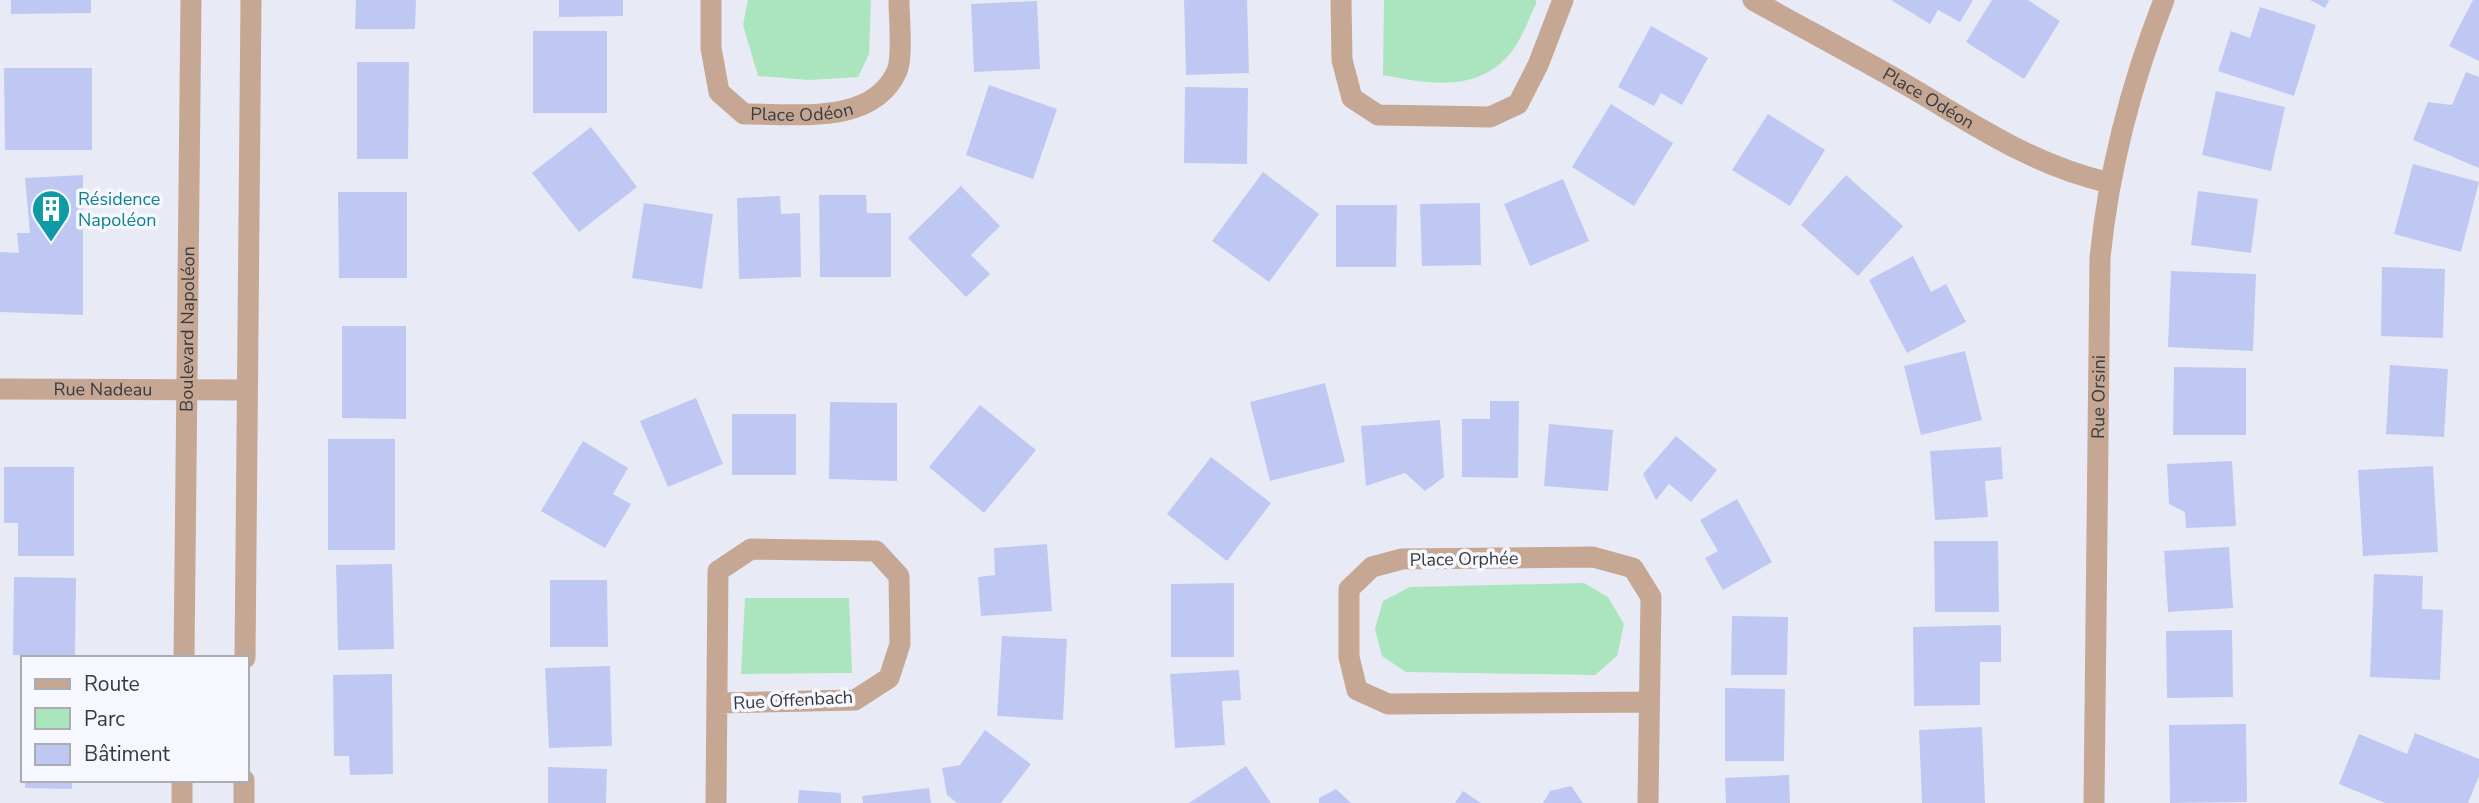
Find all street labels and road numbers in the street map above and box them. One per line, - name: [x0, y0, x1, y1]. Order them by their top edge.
- street label: Place Odéon: [1878, 62, 1979, 135]
- street label: Place Odéon: [750, 97, 856, 127]
- street label: Boulevard Napoléon: [175, 246, 200, 412]
- street label: Rue Orsini: [2086, 355, 2111, 439]
- street label: Rue Nadeau: [53, 377, 153, 402]
- street label: Place Orphée: [1409, 546, 1519, 572]
- street label: Rue Offenbach: [732, 685, 854, 715]

